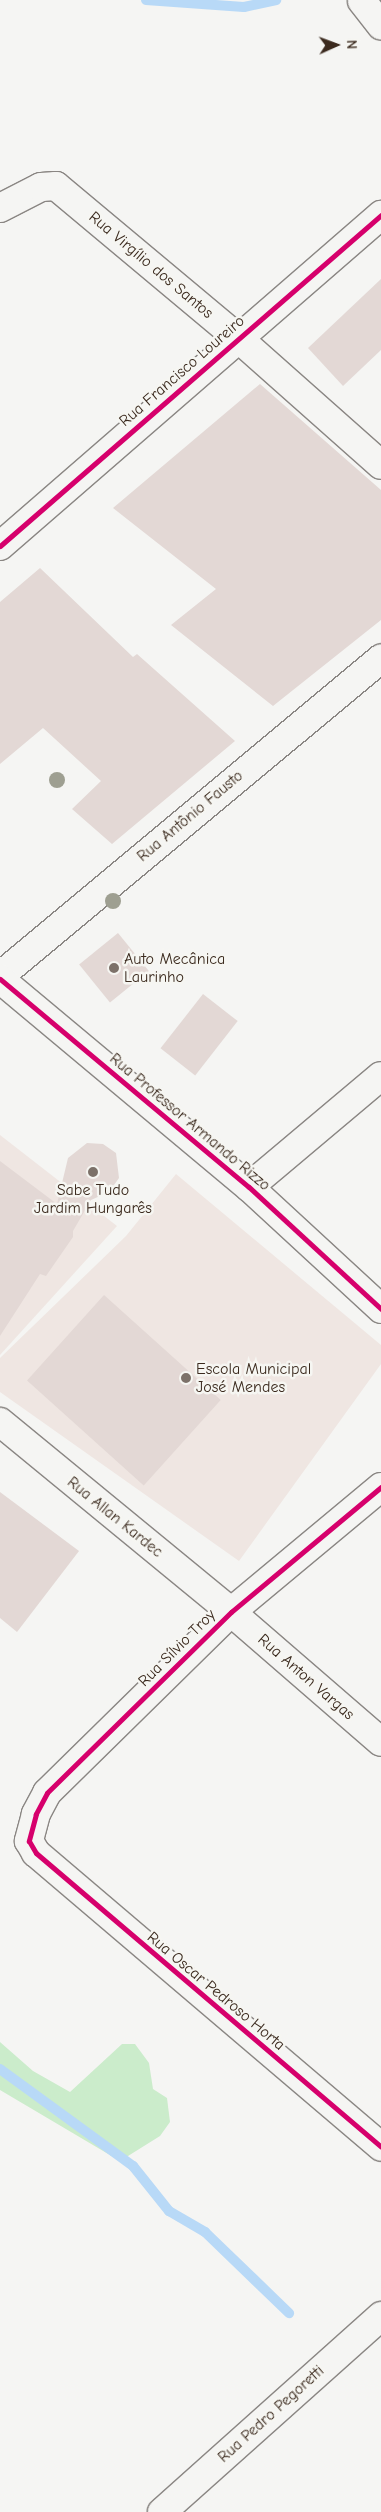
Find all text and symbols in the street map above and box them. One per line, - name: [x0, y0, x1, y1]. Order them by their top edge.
- north arrow: [311, 20, 361, 70]
- text: N: [343, 40, 360, 49]
- street label: Rua Virgílio dos Santos: [85, 207, 217, 323]
- street label: Rua Francisco Loureiro: [115, 311, 249, 431]
- street label: Rua Antônio Fausto: [133, 766, 247, 866]
- place label: Auto Mecânica Laurinho: [124, 949, 225, 987]
- marker: Auto Mecânica Laurinho: [108, 962, 120, 974]
- street label: Rua Professor Armando Rizzo: [106, 1049, 274, 1195]
- marker: Sabe Tudo Jardim Hungarês: [87, 1166, 99, 1178]
- place label: Sabe Tudo Jardim Hungarês: [34, 1180, 152, 1218]
- place label: Escola Municipal José Mendes: [196, 1359, 311, 1397]
- marker: Escola Municipal José Mendes: [180, 1372, 192, 1384]
- street label: Rua Allan Kardec: [63, 1473, 167, 1561]
- street label: Rua Sílvio Troy: [134, 1605, 220, 1691]
- street label: Rua Anton Vargas: [254, 1630, 358, 1724]
- street label: Rua Oscar Pedroso Horta: [143, 1928, 289, 2054]
- street label: Rua Pedro Pegoretti: [214, 2361, 328, 2467]

